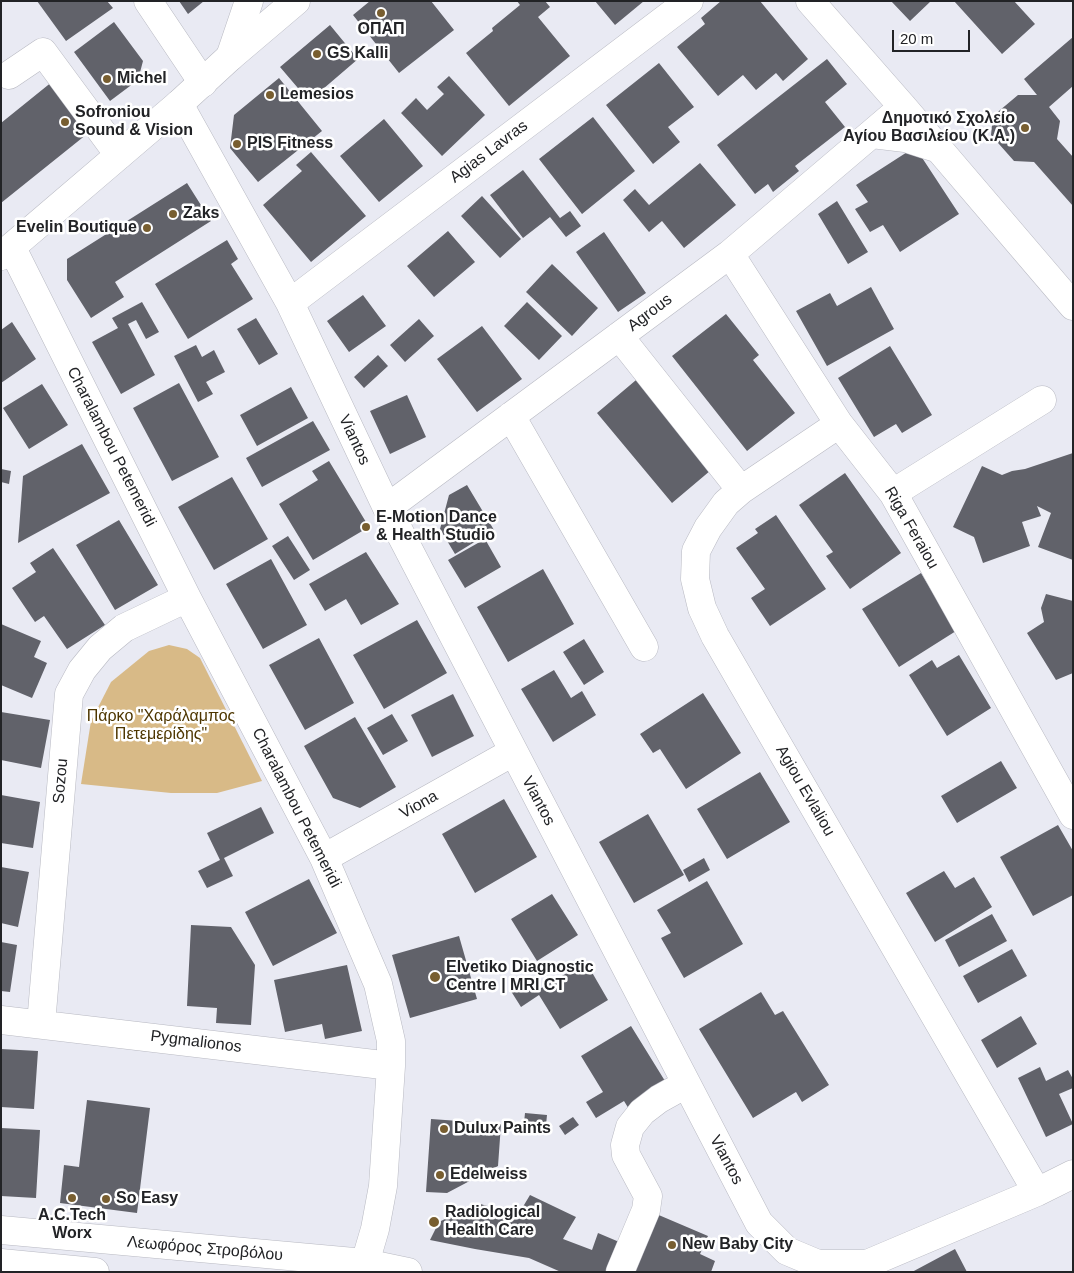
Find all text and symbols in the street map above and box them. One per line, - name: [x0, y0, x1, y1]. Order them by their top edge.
- marker: ΟΠΑΠ: [375, 7, 387, 19]
- place label: ΟΠΑΠ: [357, 20, 405, 40]
- scale bar: [894, 20, 972, 52]
- text: 20 m: [900, 30, 933, 47]
- place label: GS Kalli: [327, 44, 388, 64]
- marker: GS Kalli: [311, 48, 323, 60]
- place label: Michel: [117, 69, 167, 89]
- marker: Michel: [101, 73, 113, 85]
- place label: Lemesios: [280, 85, 354, 105]
- marker: Lemesios: [264, 89, 276, 101]
- place label: Sofroniou Sound & Vision: [75, 103, 193, 141]
- place label: Δημοτικό Σχολείο Αγίου Βασιλείου (Κ.Α.): [843, 109, 1015, 147]
- marker: Sofroniou Sound & Vision: [59, 116, 71, 128]
- street label: Agias Lavras: [446, 117, 532, 187]
- marker: Δημοτικό Σχολείο Αγίου Βασιλείου (Κ.Α.): [1019, 122, 1031, 134]
- place label: PIS Fitness: [247, 134, 333, 154]
- marker: PIS Fitness: [231, 138, 243, 150]
- place label: Zaks: [183, 204, 219, 224]
- marker: Zaks: [167, 208, 179, 220]
- place label: Evelin Boutique: [16, 218, 137, 238]
- marker: Evelin Boutique: [141, 222, 153, 234]
- street label: Agrous: [624, 290, 676, 336]
- street label: Charalambou Petemeridi: [62, 364, 160, 530]
- street label: Viantos: [334, 412, 374, 468]
- street label: Riga Feraiou: [880, 484, 942, 572]
- place label: E-Motion Dance & Health Studio: [376, 508, 497, 546]
- marker: E-Motion Dance & Health Studio: [360, 521, 372, 533]
- park label: Πάρκο "Χαράλαμπος Πετεμερίδης": [87, 707, 235, 745]
- street label: Charalambou Petemeridi: [247, 725, 345, 891]
- street label: Agiou Evlaliou: [771, 742, 839, 840]
- street label: Sozou: [49, 758, 73, 804]
- street label: Viantos: [517, 773, 559, 829]
- street label: Viona: [397, 787, 441, 823]
- place label: Elvetiko Diagnostic Centre | MRI CT: [446, 958, 594, 996]
- marker: Elvetiko Diagnostic Centre | MRI CT: [428, 970, 442, 984]
- street label: Pygmalionos: [149, 1027, 243, 1057]
- place label: Dulux Paints: [454, 1119, 551, 1139]
- marker: Dulux Paints: [438, 1123, 450, 1135]
- street label: Viantos: [705, 1132, 747, 1188]
- place label: Edelweiss: [450, 1165, 527, 1185]
- marker: Edelweiss: [434, 1169, 446, 1181]
- place label: So Easy: [116, 1189, 178, 1209]
- marker: A.C.Tech Worx: [66, 1192, 78, 1204]
- marker: So Easy: [100, 1193, 112, 1205]
- place label: Radiological Health Care: [445, 1203, 540, 1241]
- place label: A.C.Tech Worx: [38, 1206, 106, 1244]
- marker: Radiological Health Care: [427, 1215, 441, 1229]
- street label: Λεωφόρος Στροβόλου: [126, 1233, 284, 1265]
- place label: New Baby City: [682, 1235, 793, 1255]
- marker: New Baby City: [666, 1239, 678, 1251]

